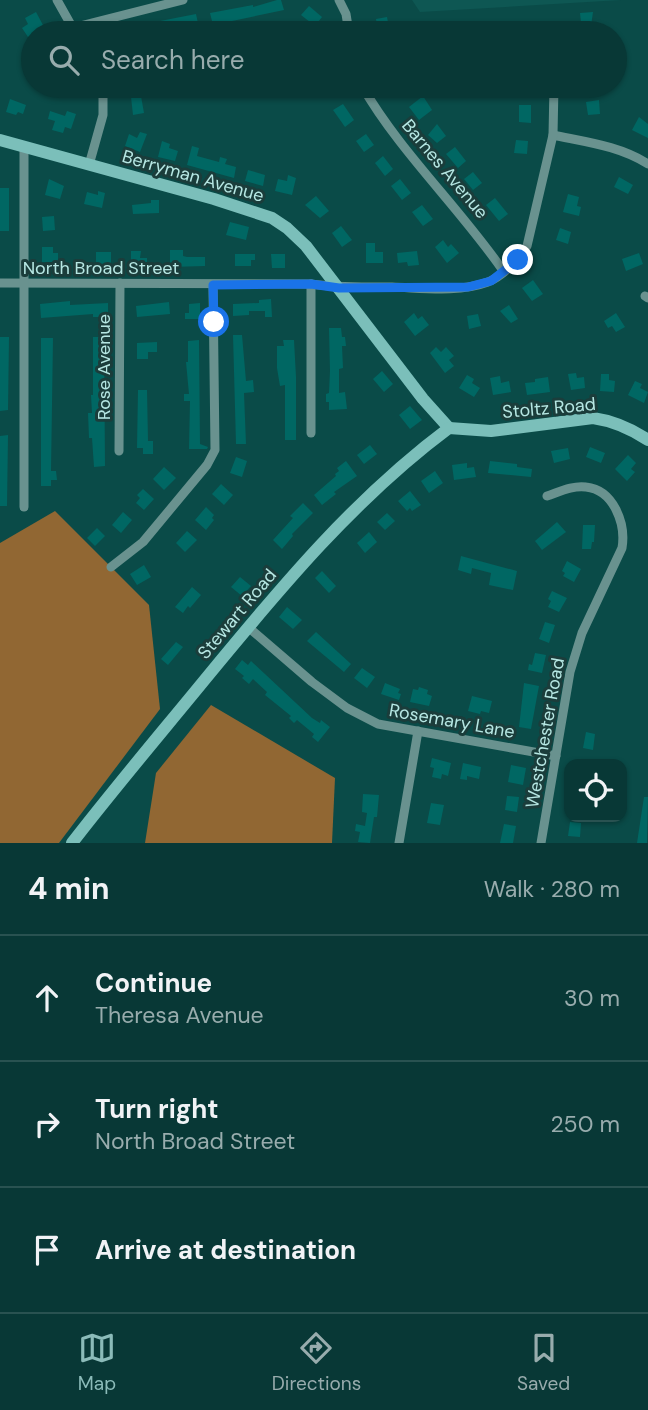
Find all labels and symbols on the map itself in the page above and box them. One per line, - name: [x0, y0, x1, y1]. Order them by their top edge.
- street label: Barnes Avenue: [396, 114, 494, 224]
- street label: Berryman Avenue: [119, 144, 267, 208]
- route end: [502, 244, 533, 275]
- street label: North Broad Street: [23, 256, 179, 280]
- route start: [198, 306, 229, 337]
- street label: Rose Avenue: [92, 314, 116, 420]
- street label: Stoltz Road: [501, 392, 597, 424]
- street label: Stewart Road: [192, 564, 282, 664]
- street label: Westchester Road: [520, 656, 570, 810]
- street label: Rosemary Lane: [387, 698, 517, 744]

